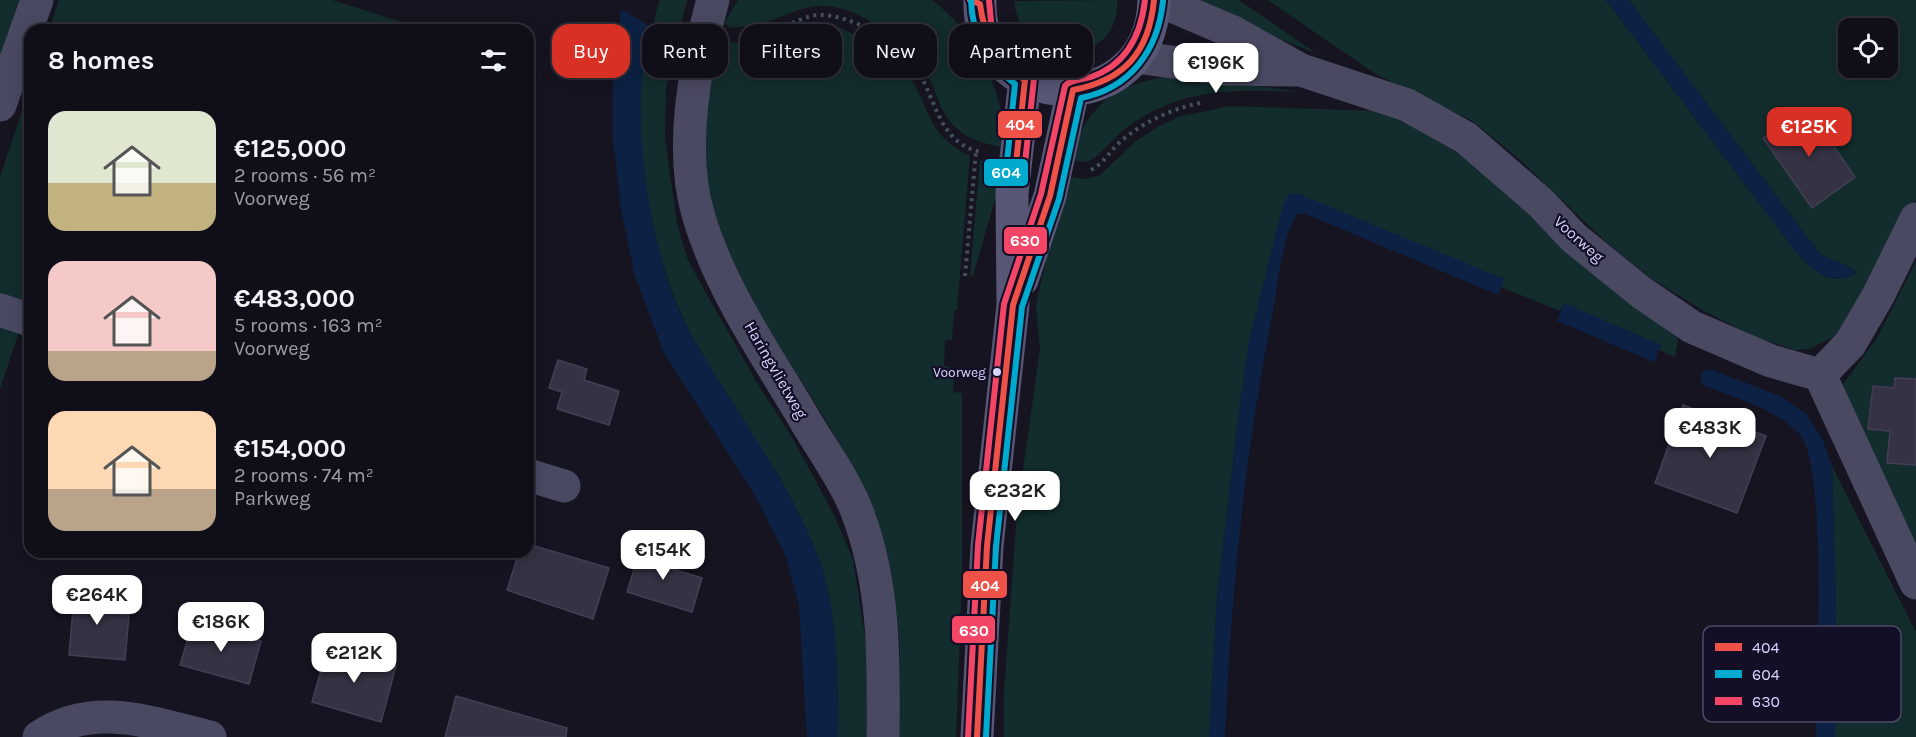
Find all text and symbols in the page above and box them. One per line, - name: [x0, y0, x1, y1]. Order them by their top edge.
- map controls: [1838, 18, 1898, 78]
- button: locate: [1838, 18, 1898, 78]
- chip: Buy: [552, 24, 630, 78]
- chip: Rent: [642, 24, 728, 78]
- chip: Filters: [740, 24, 842, 78]
- chip: New: [854, 24, 937, 78]
- chip: Apartment: [949, 24, 1093, 78]
- pin: €196K: [1174, 43, 1258, 94]
- icon: filters: [477, 44, 510, 77]
- text: 8 homes: [48, 45, 154, 76]
- text: €196K: [1187, 51, 1245, 74]
- pin: €125K: [1767, 107, 1851, 158]
- line badge: 404: [997, 110, 1043, 139]
- text: 404: [1005, 115, 1035, 134]
- text: €125K: [1781, 115, 1837, 138]
- text: €125,000: [234, 133, 347, 164]
- icon: home: [96, 135, 168, 207]
- line badge: 604: [983, 158, 1029, 187]
- text: 604: [991, 163, 1021, 182]
- text: 2 rooms · 56 m²: [234, 164, 376, 187]
- text: Voorweg: [234, 187, 310, 210]
- street label: Voorweg: [1550, 212, 1608, 266]
- line badge: 630: [1003, 226, 1048, 255]
- text: 630: [1010, 231, 1040, 250]
- text: €483,000: [234, 283, 355, 314]
- icon: home: [96, 285, 168, 357]
- text: 5 rooms · 163 m²: [234, 314, 383, 337]
- street label: Haringvlietweg: [740, 318, 812, 422]
- text: Voorweg: [234, 337, 310, 360]
- place label: Voorweg: [933, 364, 986, 381]
- marker: Voorweg: [991, 366, 1003, 378]
- pin: €483K: [1668, 408, 1752, 459]
- text: €483K: [1678, 416, 1742, 439]
- text: €154,000: [234, 433, 346, 464]
- icon: home: [96, 435, 168, 507]
- text: 2 rooms · 74 m²: [234, 464, 374, 487]
- pin: €232K: [973, 471, 1057, 522]
- text: €232K: [984, 479, 1046, 502]
- text: Parkweg: [234, 487, 311, 510]
- pin: €154K: [621, 530, 705, 581]
- text: €154K: [635, 538, 691, 561]
- line badge: 404: [962, 570, 1008, 599]
- pin: €264K: [55, 575, 139, 626]
- text: 404: [970, 576, 1000, 595]
- text: €264K: [66, 583, 128, 606]
- pin: €186K: [179, 602, 263, 653]
- text: €186K: [192, 610, 250, 633]
- line badge: 630: [951, 615, 996, 644]
- text: 630: [959, 621, 989, 640]
- legend: [1703, 626, 1901, 722]
- pin: €212K: [312, 633, 396, 684]
- text: 404: [1752, 638, 1779, 657]
- text: €212K: [325, 641, 383, 664]
- text: 604: [1752, 665, 1780, 684]
- text: 630: [1752, 692, 1780, 711]

